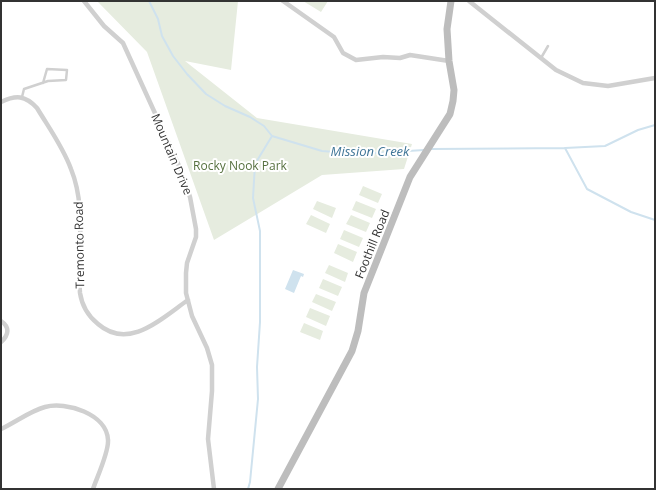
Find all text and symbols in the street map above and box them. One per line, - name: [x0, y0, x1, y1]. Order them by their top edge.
- street label: Mountain Drive: [147, 111, 197, 197]
- water label: Mission Creek: [331, 142, 410, 160]
- park label: Rocky Nook Park: [193, 157, 288, 174]
- street label: Tremonto Road: [70, 201, 88, 289]
- street label: Foothill Road: [350, 207, 394, 281]

